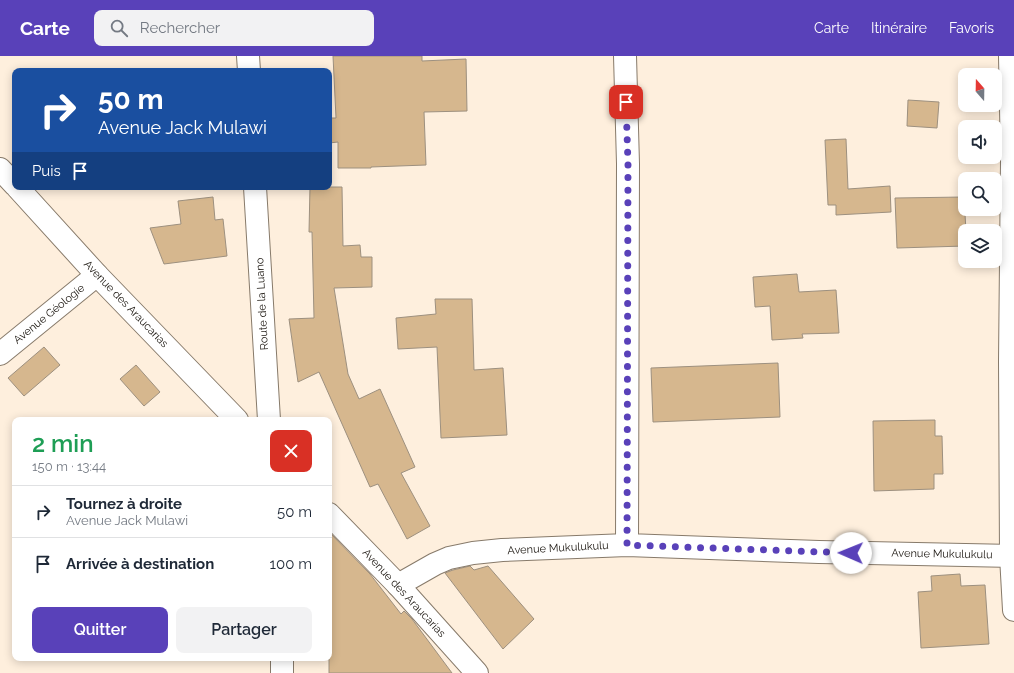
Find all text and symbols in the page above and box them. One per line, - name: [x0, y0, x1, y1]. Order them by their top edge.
- search box: [94, 10, 374, 46]
- text: Carte: [20, 17, 70, 39]
- icon: search: [108, 17, 130, 39]
- text: Rechercher: [140, 19, 220, 37]
- text: Carte: [814, 20, 849, 36]
- text: Itinéraire: [871, 20, 927, 36]
- text: Favoris: [949, 20, 994, 36]
- north arrow: [958, 68, 1002, 112]
- map controls: [958, 68, 1002, 268]
- text: 50 m: [98, 83, 164, 116]
- icon: right: [32, 84, 84, 136]
- pin: [609, 85, 643, 119]
- icon: arrive: [615, 91, 637, 113]
- text: Avenue Jack Mulawi: [98, 117, 267, 138]
- button: sound: [958, 120, 1002, 164]
- icon: arrive: [69, 160, 91, 182]
- text: Puis: [32, 162, 61, 180]
- button: search: [958, 172, 1002, 216]
- button: layers: [958, 224, 1002, 268]
- street label: Route de la Luano: [253, 257, 271, 351]
- street label: Avenue des Araucarias: [81, 258, 171, 350]
- street label: Avenue Géologie: [11, 281, 87, 347]
- text: 2 min: [32, 429, 94, 458]
- button: close: [270, 430, 312, 472]
- text: 150 m · 13:44: [32, 459, 106, 474]
- text: Tournez à droite: [66, 495, 182, 513]
- icon: right: [32, 501, 54, 523]
- text: 50 m: [277, 503, 312, 521]
- text: Avenue Jack Mulawi: [66, 513, 188, 528]
- position arrow: [830, 532, 872, 574]
- street label: Avenue Mukulukulu: [507, 539, 609, 557]
- street label: Avenue des Araucarias: [360, 546, 448, 640]
- street label: Avenue Mukulukulu: [891, 547, 993, 561]
- icon: arrive: [32, 553, 54, 575]
- text: Arrivée à destination: [66, 555, 214, 573]
- text: 100 m: [270, 555, 312, 573]
- button: Quitter: [32, 607, 168, 653]
- button: Partager: [176, 607, 312, 653]

